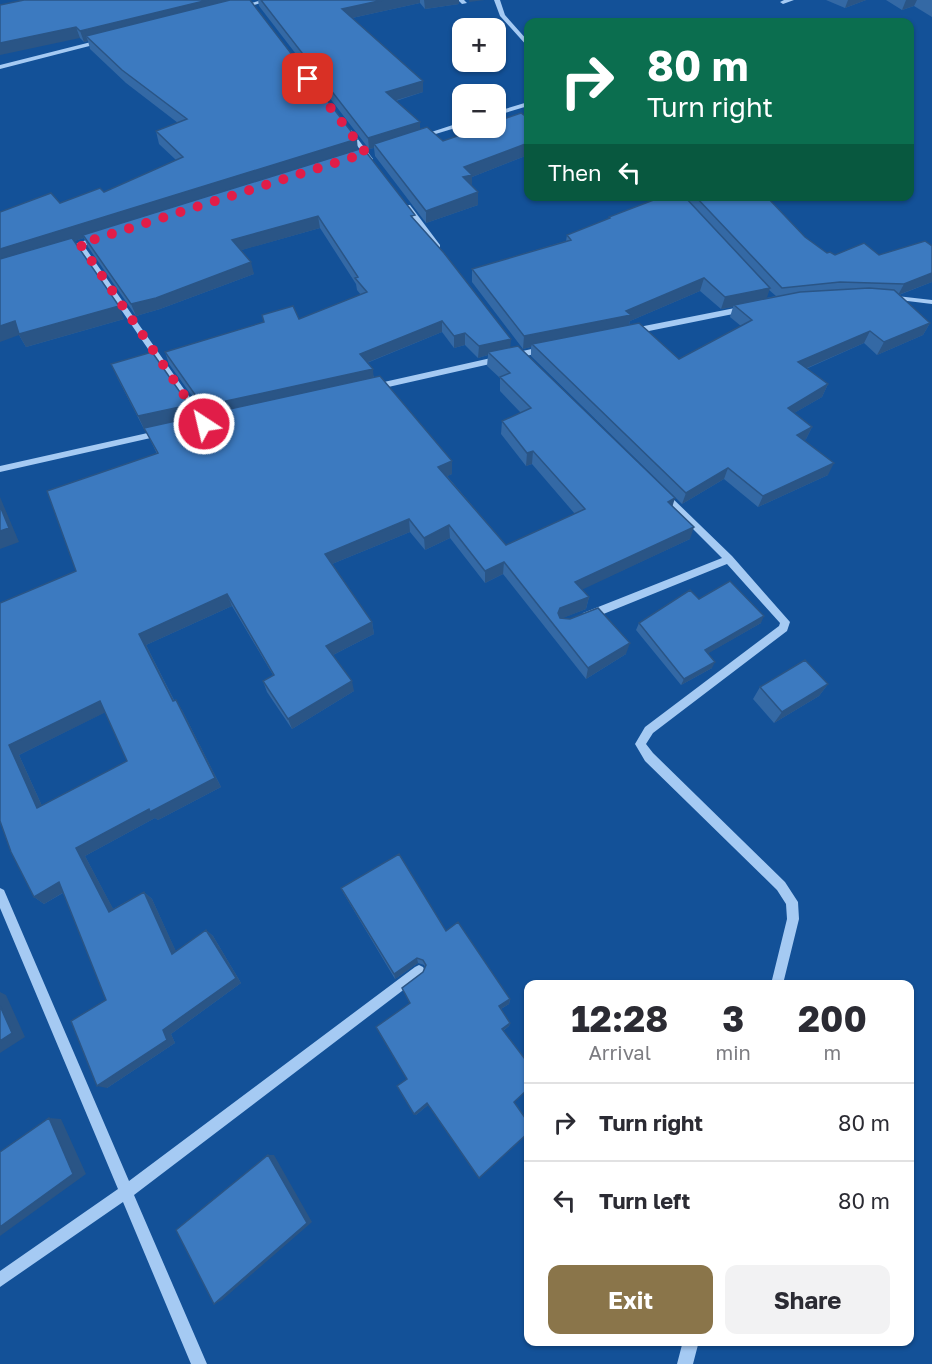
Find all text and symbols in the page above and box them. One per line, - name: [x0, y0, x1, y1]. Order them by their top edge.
- map controls: [452, 18, 506, 138]
- button: +: [452, 18, 506, 72]
- text: 80 m: [647, 40, 748, 90]
- icon: right: [548, 42, 626, 120]
- pin: [282, 53, 333, 104]
- icon: arrive: [291, 62, 324, 95]
- button: −: [452, 84, 506, 138]
- text: Turn right: [647, 91, 773, 123]
- icon: left: [613, 156, 646, 189]
- text: Then: [548, 159, 601, 186]
- position arrow: [172, 392, 236, 456]
- text: 12:28: [571, 997, 668, 1040]
- text: 3: [722, 997, 744, 1040]
- text: 200: [798, 997, 867, 1040]
- text: Arrival: [588, 1040, 651, 1064]
- text: min: [715, 1040, 751, 1064]
- text: m: [824, 1040, 841, 1064]
- icon: right: [548, 1106, 581, 1139]
- text: Turn right: [599, 1109, 703, 1136]
- text: 80 m: [838, 1109, 890, 1136]
- icon: left: [548, 1184, 581, 1217]
- text: Turn left: [599, 1187, 690, 1214]
- text: 80 m: [838, 1187, 890, 1214]
- button: Exit: [548, 1265, 713, 1334]
- button: Share: [725, 1265, 890, 1334]

